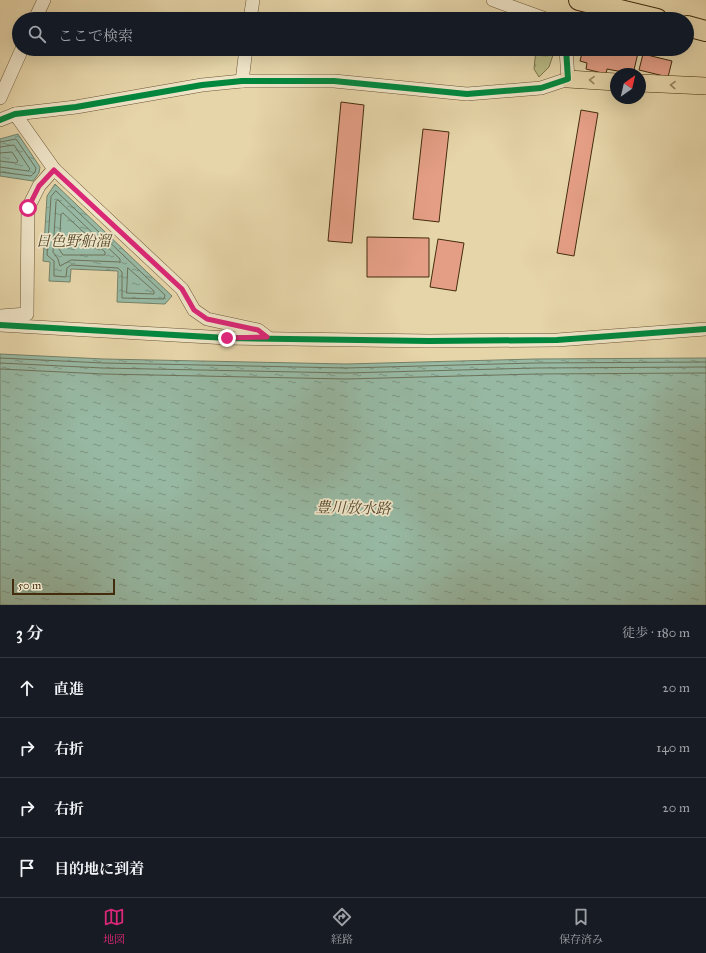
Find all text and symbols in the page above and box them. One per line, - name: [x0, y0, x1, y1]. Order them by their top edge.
- search box: [12, 12, 694, 56]
- icon: search: [26, 23, 48, 45]
- text: ここで検索: [58, 27, 133, 45]
- north arrow: [610, 68, 646, 104]
- one-way arrow: [589, 76, 595, 85]
- one-way arrow: [670, 80, 676, 89]
- route start: [19, 199, 37, 217]
- water label: 日色野船溜: [35, 232, 113, 250]
- route end: [218, 329, 236, 347]
- water label: 豊川放水路: [315, 498, 392, 518]
- scale bar: [12, 577, 115, 596]
- text: 50 m: [18, 579, 41, 592]
- text: 3 分: [16, 623, 43, 644]
- text: 徒歩 · 180 m: [622, 625, 690, 641]
- icon: ahead: [16, 677, 38, 699]
- text: 直進: [54, 680, 84, 698]
- text: 20 m: [662, 680, 690, 696]
- icon: right: [16, 737, 38, 759]
- text: 右折: [54, 740, 84, 758]
- text: 140 m: [656, 740, 690, 756]
- icon: right: [16, 797, 38, 819]
- text: 右折: [54, 800, 84, 818]
- text: 20 m: [662, 800, 690, 816]
- icon: arrive: [16, 857, 38, 879]
- text: 目的地に到着: [54, 860, 144, 878]
- tab: 地図: [103, 906, 125, 946]
- tab: 経路: [331, 906, 353, 946]
- tab: 保存済み: [559, 906, 603, 946]

